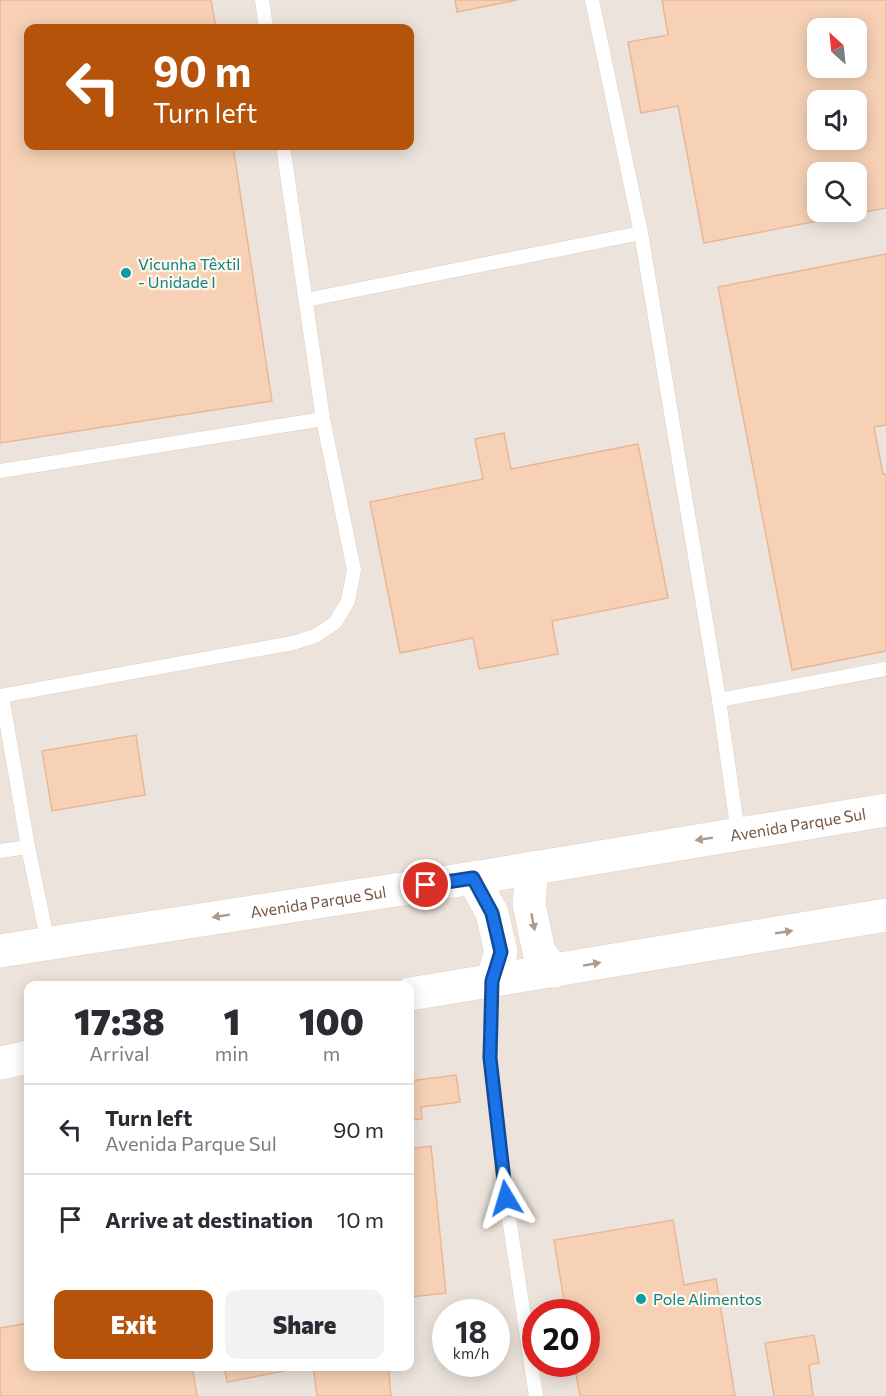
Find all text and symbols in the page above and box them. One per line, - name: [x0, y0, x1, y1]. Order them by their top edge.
- north arrow: [807, 18, 867, 78]
- map controls: [807, 18, 867, 222]
- text: 90 m: [153, 44, 252, 96]
- icon: left: [54, 48, 132, 126]
- button: sound: [807, 90, 867, 150]
- text: Turn left: [153, 96, 257, 129]
- button: search: [807, 162, 867, 222]
- place label: Vicunha Têxtil - Unidade I: [138, 254, 240, 291]
- marker: Vicunha Têxtil - Unidade I: [119, 266, 133, 280]
- street label: Avenida Parque Sul: [729, 803, 867, 845]
- one-way arrow: [694, 835, 713, 844]
- pin: [400, 859, 451, 910]
- icon: arrive: [409, 868, 442, 901]
- street label: Avenida Parque Sul: [249, 882, 388, 921]
- one-way arrow: [211, 912, 230, 921]
- one-way arrow: [529, 913, 538, 932]
- one-way arrow: [774, 927, 793, 936]
- one-way arrow: [582, 959, 601, 968]
- text: 17:38: [74, 998, 165, 1042]
- text: 1: [223, 998, 240, 1042]
- text: 100: [299, 998, 364, 1042]
- text: Arrival: [89, 1041, 150, 1065]
- text: min: [215, 1041, 249, 1065]
- text: m: [323, 1041, 340, 1065]
- text: Turn left: [105, 1104, 192, 1131]
- icon: left: [54, 1113, 87, 1146]
- text: 90 m: [333, 1116, 384, 1143]
- text: Avenida Parque Sul: [105, 1131, 277, 1155]
- position arrow: [474, 1166, 538, 1230]
- icon: arrive: [54, 1203, 87, 1236]
- text: Arrive at destination: [105, 1206, 313, 1233]
- text: 10 m: [337, 1206, 384, 1233]
- place label: Pole Alimentos: [653, 1289, 762, 1308]
- button: Exit: [54, 1290, 213, 1359]
- button: Share: [225, 1290, 384, 1359]
- marker: Pole Alimentos: [634, 1292, 648, 1306]
- speed limit sign: 20: [522, 1299, 600, 1377]
- text: 18: [455, 1312, 487, 1349]
- text: km/h: [453, 1344, 489, 1362]

